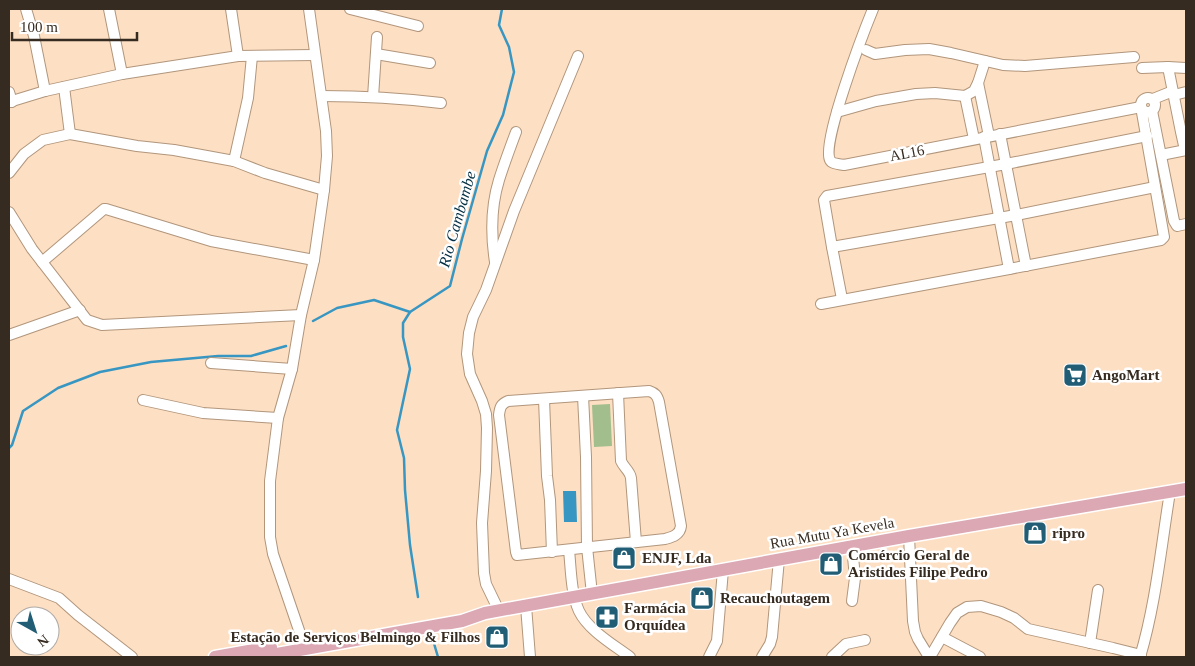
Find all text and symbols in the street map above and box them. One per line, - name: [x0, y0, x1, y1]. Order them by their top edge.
- scale bar: [12, 10, 138, 42]
- text: 100 m: [20, 19, 58, 35]
- street label: AL16: [888, 142, 926, 164]
- water label: Rio Cambambe: [435, 169, 479, 270]
- supermarket icon: AngoMart: [1062, 362, 1088, 388]
- place label: AngoMart: [1092, 367, 1160, 383]
- street label: Rua Mutu Ya Kevela: [769, 514, 896, 552]
- shop icon: ripro: [1022, 520, 1048, 546]
- place label: ripro: [1052, 525, 1085, 541]
- shop icon: ENJF, Lda: [611, 545, 637, 571]
- place label: Comércio Geral de Aristides Filipe Pedro: [848, 547, 988, 580]
- place label: ENJF, Lda: [642, 550, 712, 566]
- shop icon: Comércio Geral de Aristides Filipe Pedro: [818, 551, 844, 577]
- shop icon: Recauchoutagem: [689, 585, 715, 611]
- place label: Recauchoutagem: [720, 590, 830, 606]
- place label: Farmácia Orquídea: [624, 600, 686, 633]
- pharmacy icon: Farmácia Orquídea: [594, 604, 620, 630]
- north arrow: [10, 606, 60, 656]
- shop icon: Estação de Serviços Belmingo & Filhos: [484, 624, 510, 650]
- place label: Estação de Serviços Belmingo & Filhos: [230, 629, 480, 645]
- text: N: [34, 632, 52, 650]

